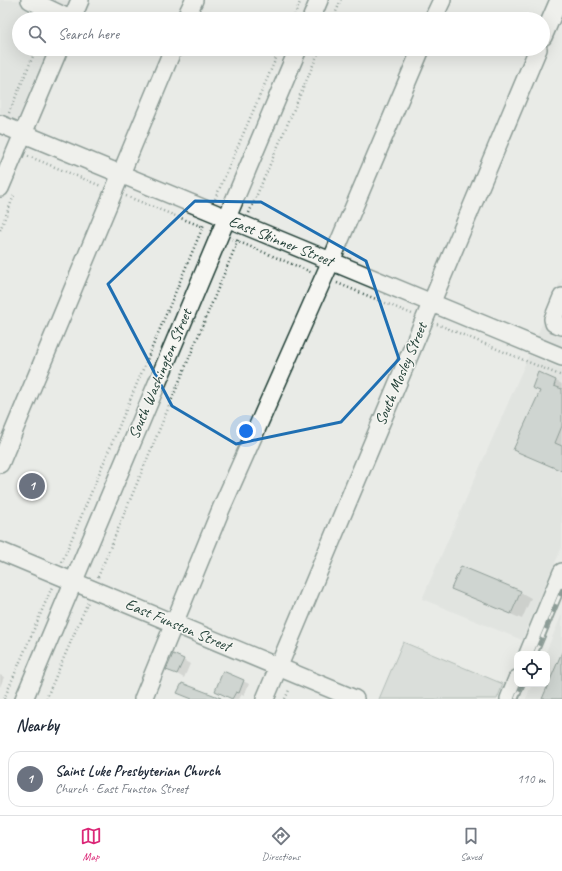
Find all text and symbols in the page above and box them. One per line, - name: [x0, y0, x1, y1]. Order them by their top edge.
- search box: [12, 12, 550, 56]
- icon: search: [26, 23, 48, 45]
- text: Search here: [58, 25, 119, 44]
- street label: East Skinner Street: [226, 211, 339, 272]
- street label: South Washington Street: [124, 305, 197, 442]
- street label: South Mosley Street: [370, 318, 432, 429]
- your location: [236, 421, 256, 441]
- pin: 1: [19, 471, 45, 501]
- street label: East Funston Street: [122, 594, 236, 657]
- map controls: [514, 651, 550, 687]
- button: locate: [514, 651, 550, 687]
- text: Nearby: [16, 715, 59, 736]
- text: Saint Luke Presbyterian Church: [55, 762, 220, 781]
- text: 1: [27, 771, 33, 787]
- text: 110 m: [517, 771, 545, 787]
- text: Church · East Funston Street: [55, 781, 188, 797]
- tab: Map: [80, 825, 102, 863]
- tab: Directions: [262, 825, 300, 863]
- tab: Saved: [460, 825, 482, 863]

